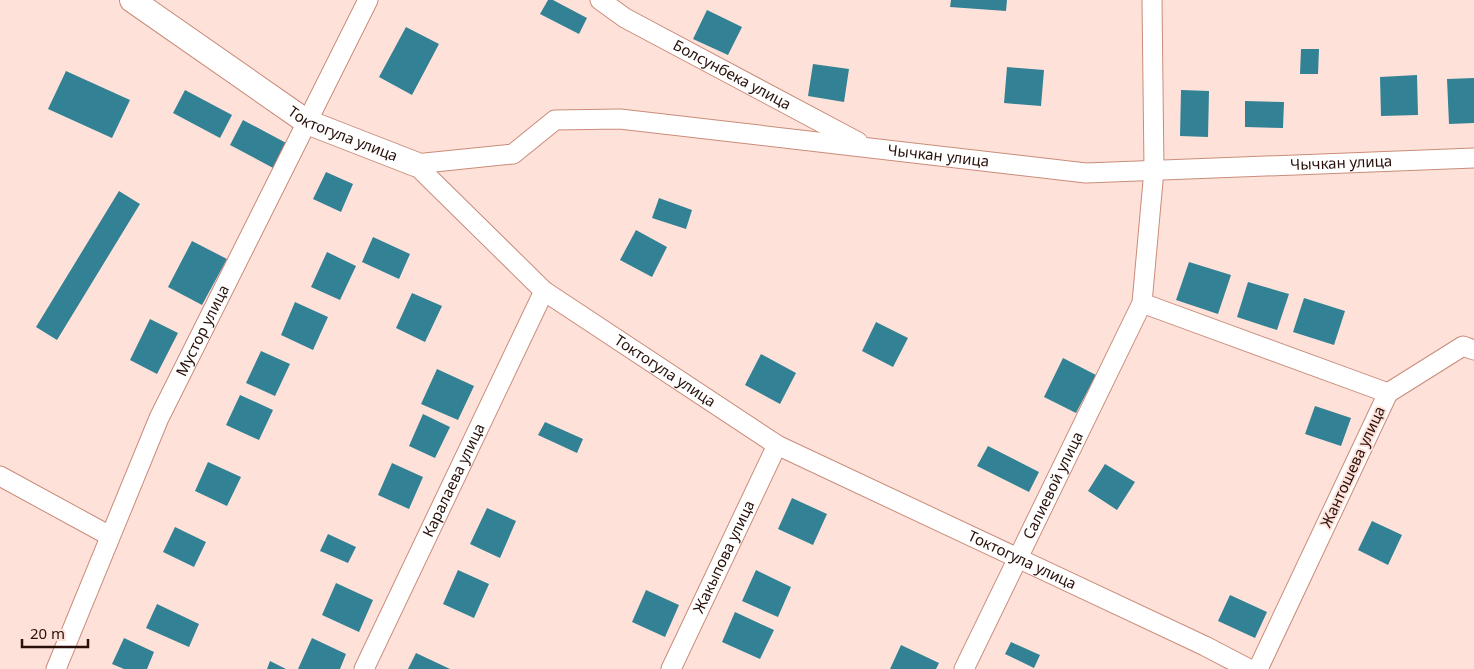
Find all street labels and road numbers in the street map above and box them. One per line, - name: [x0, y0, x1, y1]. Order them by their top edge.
- street label: Болсунбека улица: [670, 34, 795, 114]
- street label: Токтогула улица: [285, 101, 401, 165]
- street label: Чычкан улица: [887, 139, 990, 171]
- street label: Чычкан улица: [1290, 150, 1392, 174]
- street label: Мустор улица: [171, 281, 233, 379]
- street label: Токтогула улица: [611, 329, 720, 411]
- street label: Жантошева улица: [1315, 403, 1389, 530]
- street label: Каралаева улица: [417, 420, 489, 540]
- street label: Салиевой улица: [1018, 428, 1087, 542]
- street label: Жакыпова улица: [688, 497, 758, 616]
- street label: Токтогула улица: [965, 525, 1080, 593]

